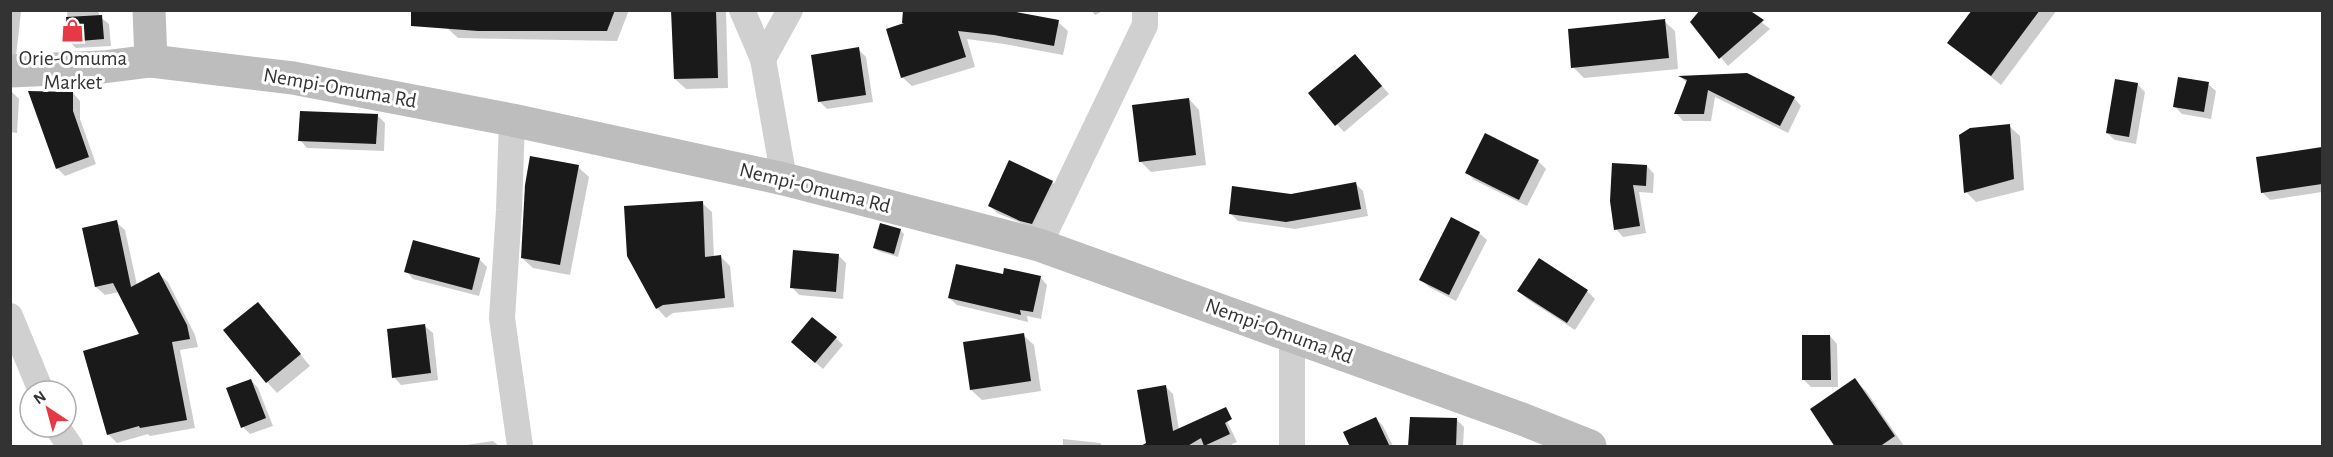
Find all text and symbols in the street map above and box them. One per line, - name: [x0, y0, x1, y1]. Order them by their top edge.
- shop icon: Orie-Omuma Market: [60, 17, 86, 43]
- place label: Orie-Omuma Market: [19, 48, 128, 93]
- street label: Nempi-Omuma Rd: [262, 64, 418, 112]
- street label: Nempi-Omuma Rd: [737, 159, 893, 217]
- street label: Nempi-Omuma Rd: [1203, 295, 1356, 367]
- north arrow: [18, 379, 78, 439]
- text: N: [31, 388, 49, 407]

